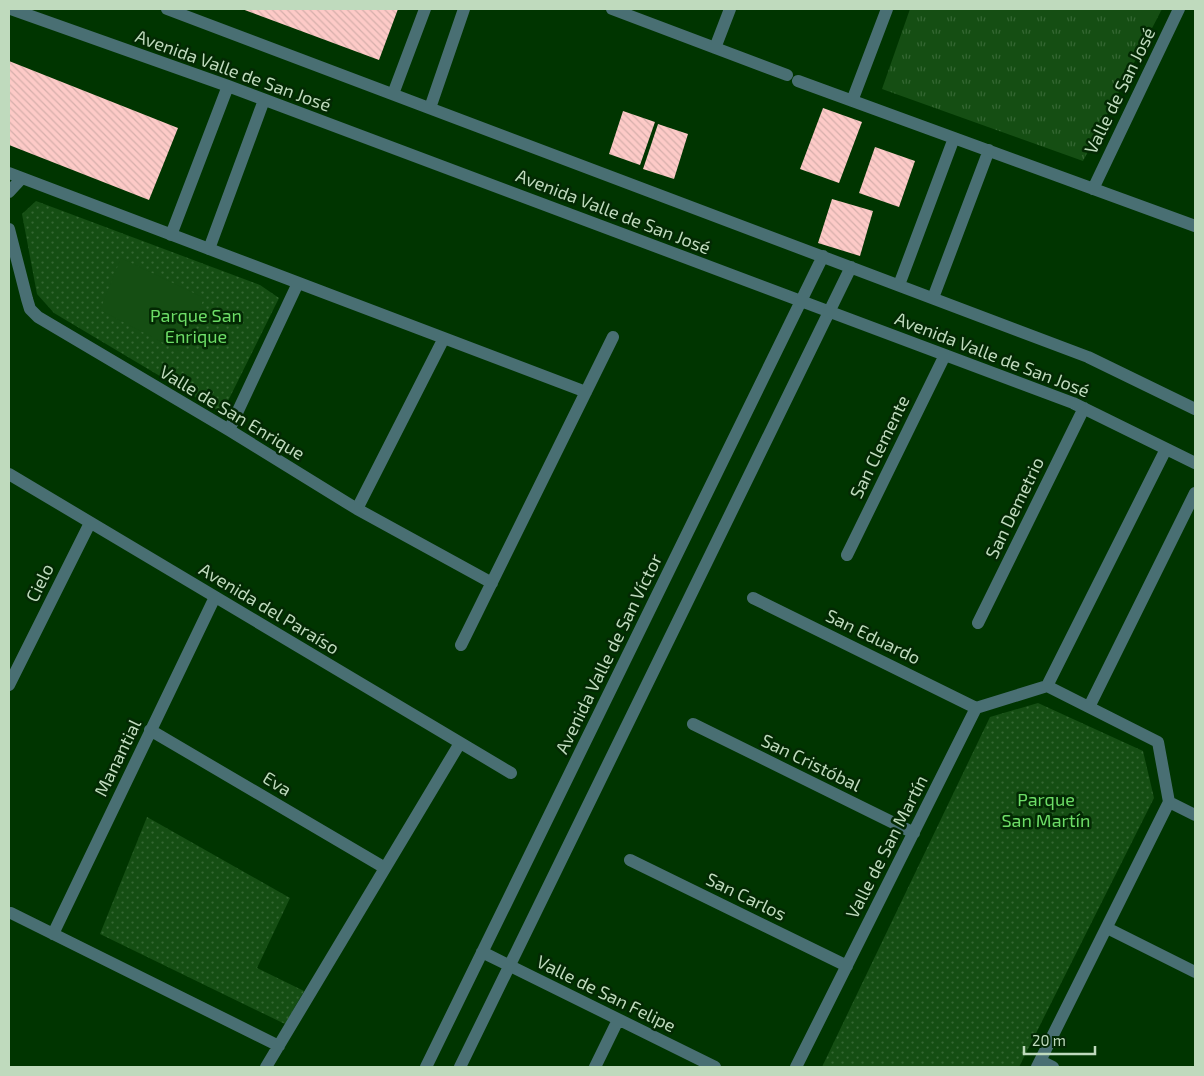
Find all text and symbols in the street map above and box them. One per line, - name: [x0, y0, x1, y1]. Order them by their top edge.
- street label: Avenida Valle de San José: [133, 24, 334, 116]
- street label: Valle de San José: [1079, 24, 1159, 157]
- street label: Avenida Valle de San José: [513, 164, 714, 258]
- park label: Parque San Enrique: [150, 304, 242, 347]
- street label: Avenida Valle de San José: [892, 307, 1093, 401]
- street label: Valle de San Enrique: [156, 360, 309, 464]
- street label: San Clemente: [845, 391, 914, 502]
- street label: San Demetrio: [980, 453, 1048, 562]
- street label: Avenida Valle de San Víctor: [550, 550, 666, 757]
- street label: Avenida del Paraíso: [196, 558, 343, 659]
- street label: Cielo: [20, 560, 58, 605]
- street label: San Eduardo: [823, 604, 924, 668]
- street label: Manantial: [89, 715, 145, 800]
- street label: San Cristóbal: [758, 729, 865, 796]
- street label: Eva: [259, 766, 296, 800]
- street label: Valle de San Martín: [840, 771, 932, 922]
- park label: Parque San Martín: [1001, 788, 1091, 831]
- street label: San Carlos: [703, 867, 790, 925]
- street label: Valle de San Felipe: [533, 950, 680, 1036]
- scale bar: [1024, 1024, 1095, 1056]
- text: 20 m: [1032, 1031, 1066, 1049]

